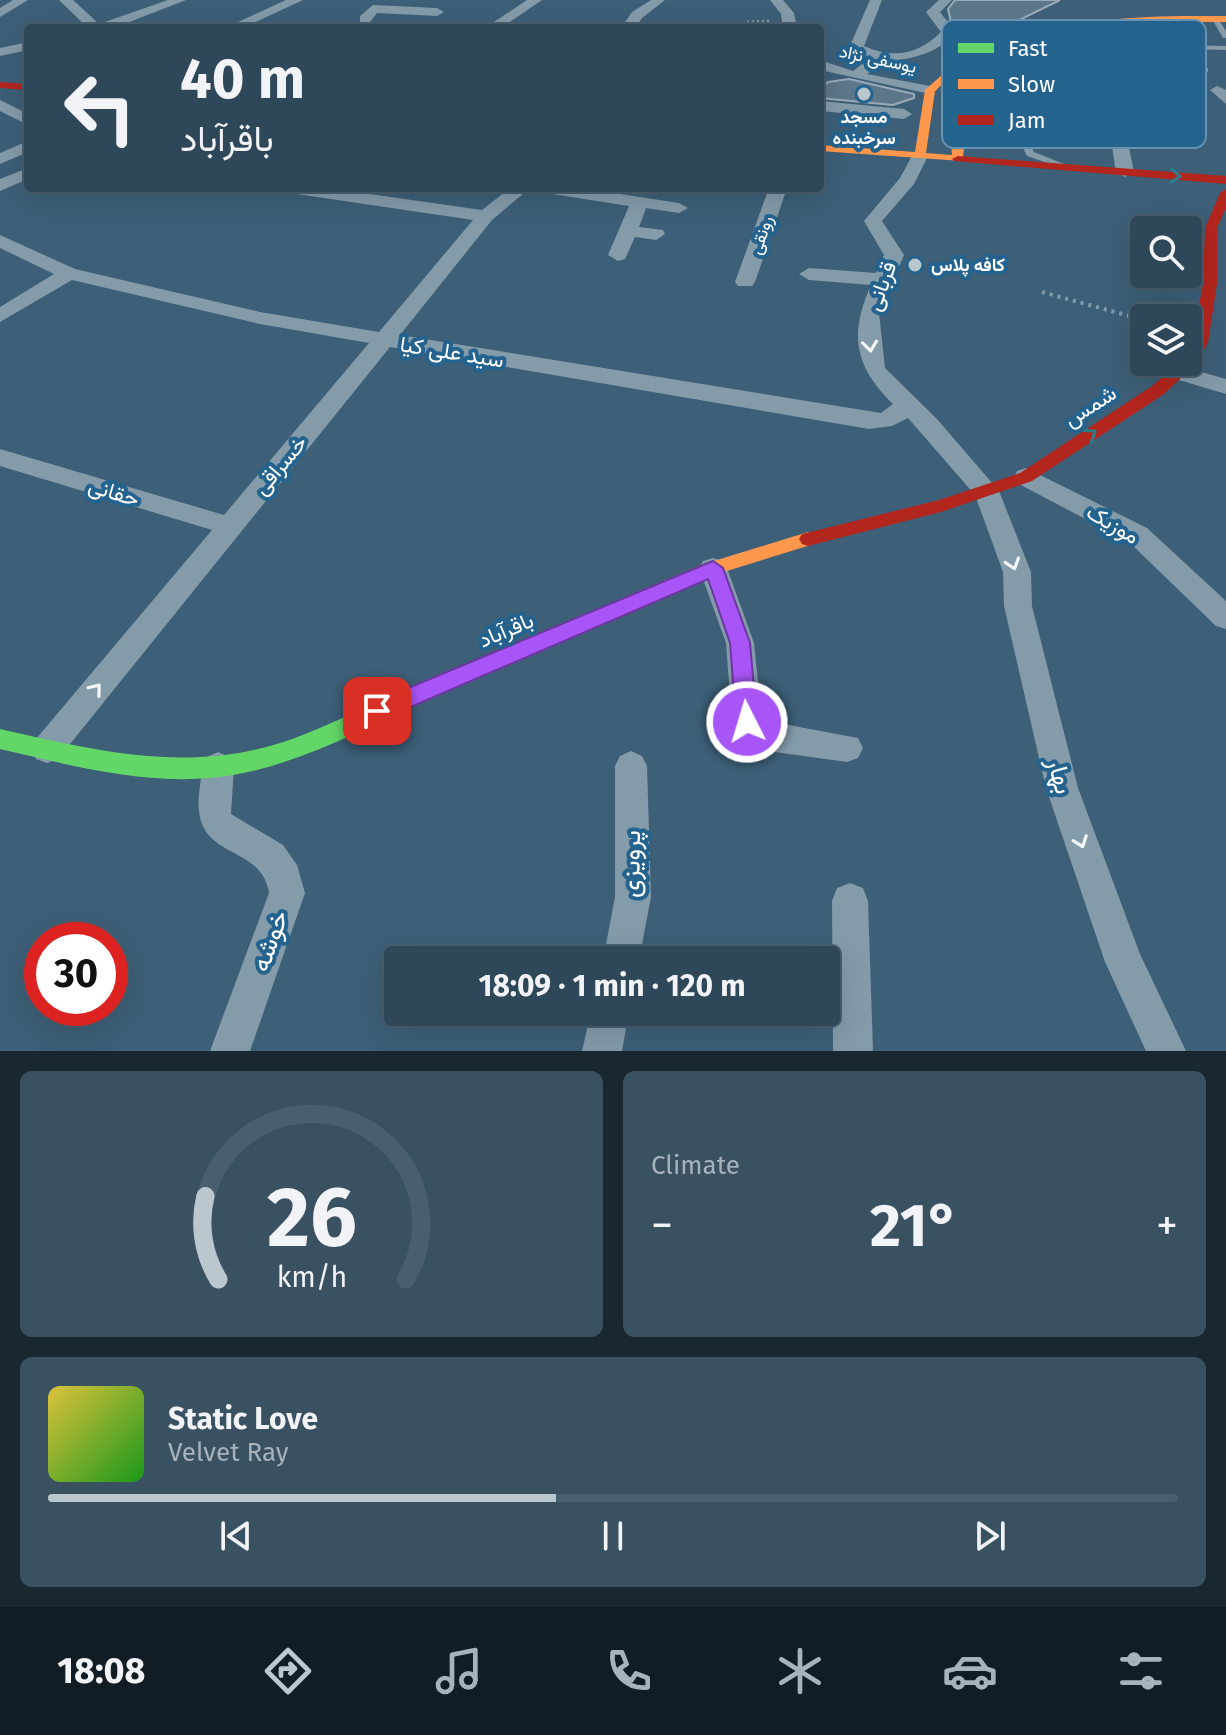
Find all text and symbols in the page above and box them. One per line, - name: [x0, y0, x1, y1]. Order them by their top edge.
- legend: [942, 20, 1206, 148]
- text: Fast: [1008, 35, 1048, 62]
- street label: یوسفی نژاد: [837, 40, 919, 78]
- text: 40 m: [180, 46, 305, 113]
- icon: left: [48, 56, 152, 160]
- text: Slow: [1008, 71, 1055, 98]
- marker: مسجد سرخبنده: [855, 85, 873, 103]
- place label: مسجد سرخبنده: [832, 106, 896, 149]
- text: Jam: [1008, 107, 1046, 134]
- text: باقرآباد: [180, 117, 274, 161]
- one-way arrow: [1169, 167, 1182, 184]
- street label: رونقی: [744, 213, 778, 257]
- map controls: [1130, 216, 1202, 376]
- button: search: [1130, 216, 1202, 288]
- place label: کافه پلاس: [931, 254, 1005, 277]
- marker: کافه پلاس: [906, 256, 924, 274]
- street label: قربانی: [860, 258, 902, 314]
- button: layers: [1130, 304, 1202, 376]
- street label: سید علی کیا: [398, 330, 506, 374]
- one-way arrow: [862, 340, 879, 353]
- street label: شمس: [1059, 379, 1121, 433]
- one-way arrow: [1082, 429, 1096, 444]
- street label: خسراقی: [247, 430, 313, 500]
- street label: حقانی: [85, 471, 143, 513]
- street label: موزیک: [1082, 498, 1144, 550]
- one-way arrow: [1004, 556, 1020, 570]
- street label: باقرآباد: [474, 606, 538, 654]
- pin: [343, 677, 411, 745]
- position arrow: [705, 680, 789, 764]
- one-way arrow: [86, 683, 101, 698]
- icon: arrive: [355, 689, 399, 733]
- street label: بهار: [1040, 753, 1080, 798]
- street label: پرویزی: [615, 830, 649, 898]
- one-way arrow: [1071, 835, 1088, 849]
- street label: خوشه: [245, 906, 295, 976]
- speed limit sign: 30: [24, 922, 128, 1026]
- text: 18:09 · 1 min · 120 m: [478, 968, 746, 1004]
- text: Climate: [651, 1150, 740, 1181]
- text: 26: [267, 1168, 356, 1268]
- text: 21°: [870, 1190, 959, 1262]
- text: −: [651, 1199, 673, 1252]
- text: +: [1156, 1199, 1178, 1252]
- text: km/h: [276, 1260, 347, 1295]
- text: Static Love: [168, 1401, 318, 1437]
- text: Velvet Ray: [168, 1437, 288, 1468]
- icon: previous: [214, 1514, 258, 1558]
- icon: pause: [591, 1514, 635, 1558]
- icon: next: [968, 1514, 1012, 1558]
- icon: directions: [260, 1643, 316, 1699]
- icon: music: [431, 1643, 487, 1699]
- icon: phone: [601, 1643, 657, 1699]
- icon: climate: [772, 1643, 828, 1699]
- icon: car: [942, 1643, 998, 1699]
- icon: filters: [1113, 1643, 1169, 1699]
- text: 18:08: [57, 1649, 146, 1693]

